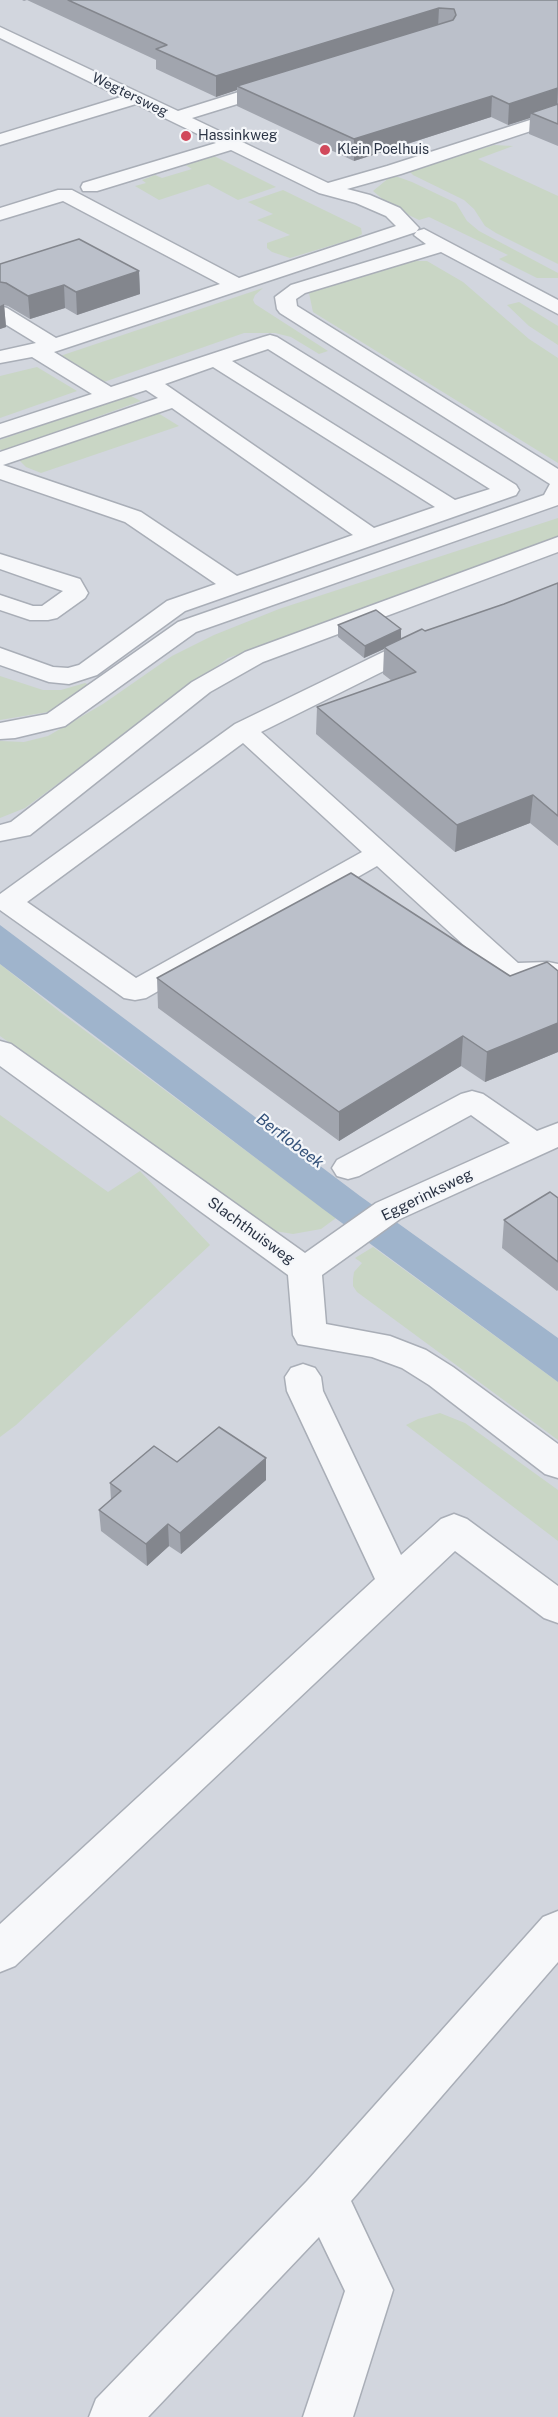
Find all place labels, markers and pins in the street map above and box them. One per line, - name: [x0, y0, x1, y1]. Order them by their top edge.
- place label: Hassinkweg: [198, 128, 278, 144]
- marker: Hassinkweg: [179, 129, 193, 143]
- place label: Klein Poelhuis: [337, 142, 429, 158]
- marker: Klein Poelhuis: [318, 143, 332, 157]

